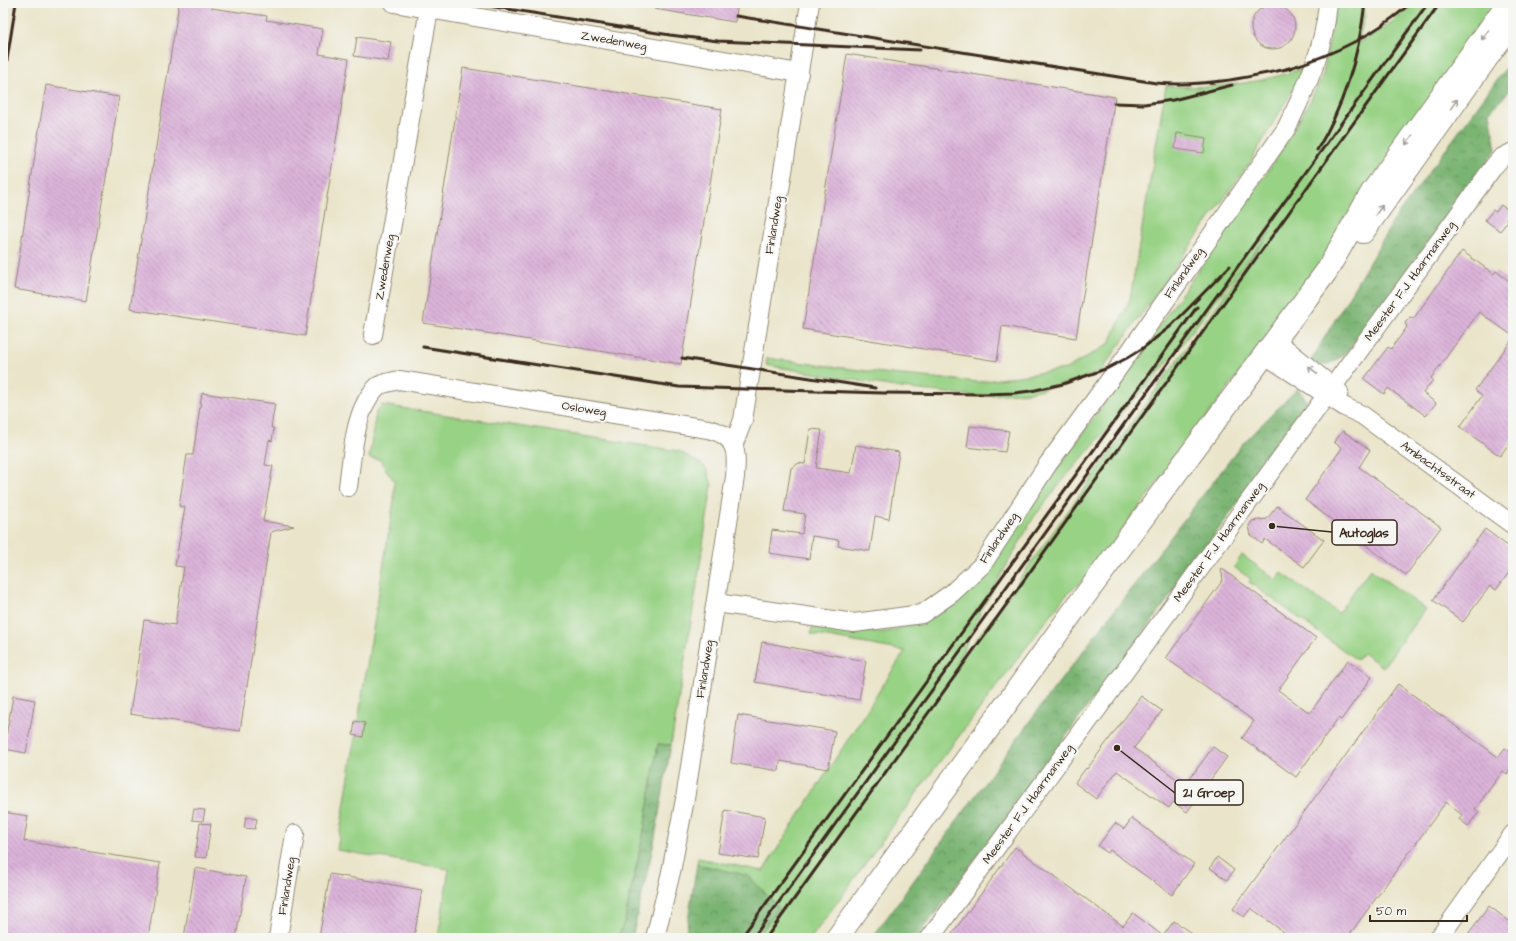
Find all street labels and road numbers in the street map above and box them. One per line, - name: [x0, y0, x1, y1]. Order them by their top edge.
- street label: Zwedenweg: [580, 27, 648, 56]
- street label: Finlandweg: [761, 195, 788, 255]
- street label: Meester F.J. Haarmanweg: [1361, 218, 1460, 345]
- street label: Zwedenweg: [371, 233, 400, 301]
- street label: Finlandweg: [1160, 244, 1209, 302]
- street label: Osloweg: [560, 397, 608, 422]
- street label: Ambachtsstraat: [1397, 437, 1479, 503]
- street label: Meester F.J. Haarmanweg: [1170, 479, 1269, 606]
- street label: Finlandweg: [976, 509, 1023, 568]
- street label: Finlandweg: [692, 639, 719, 699]
- street label: Meester F.J. Haarmanweg: [979, 741, 1078, 868]
- street label: Finlandweg: [274, 856, 301, 916]

